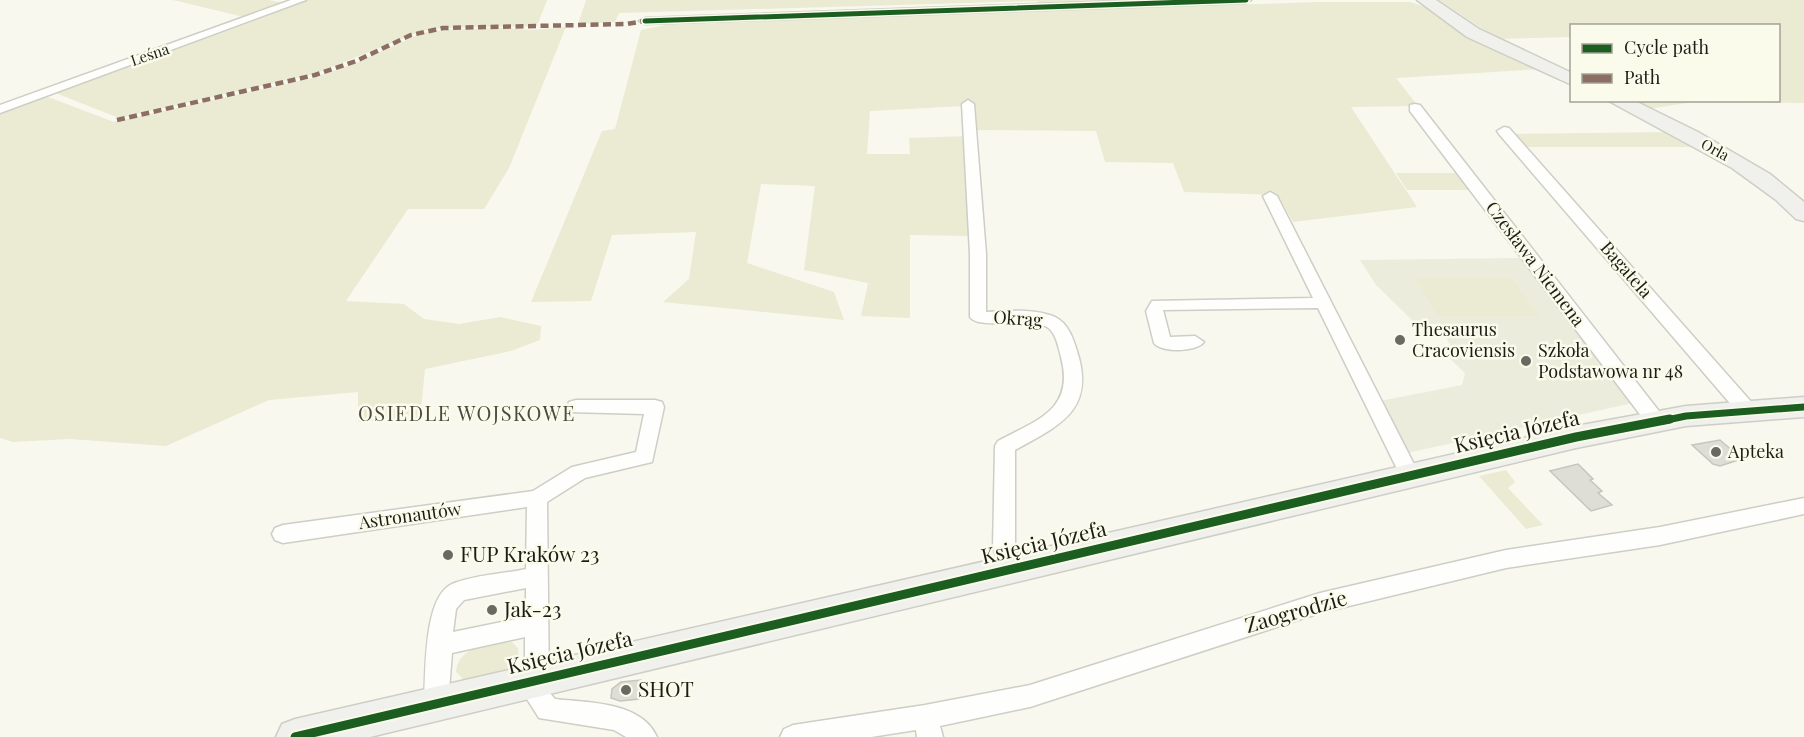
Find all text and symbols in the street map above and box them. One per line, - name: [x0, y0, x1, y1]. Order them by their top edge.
- legend: [1570, 24, 1780, 102]
- text: Cycle path: [1624, 35, 1709, 59]
- street label: Leśna: [128, 38, 172, 70]
- text: Path: [1624, 65, 1661, 89]
- street label: Orla: [1698, 133, 1734, 165]
- street label: Czesława Niemena: [1481, 196, 1591, 331]
- street label: Bagatela: [1595, 236, 1658, 303]
- street label: Okrąg: [993, 304, 1044, 332]
- place label: Thesaurus Cracoviensis: [1412, 317, 1515, 362]
- marker: Thesaurus Cracoviensis: [1393, 333, 1407, 347]
- place label: Szkoła Podstawowa nr 48: [1538, 338, 1683, 383]
- marker: Szkoła Podstawowa nr 48: [1519, 354, 1533, 368]
- district label: OSIEDLE WOJSKOWE: [358, 399, 576, 426]
- street label: Księcia Józefa: [1451, 402, 1582, 458]
- place label: Apteka: [1727, 439, 1784, 463]
- marker: Apteka: [1709, 445, 1723, 459]
- street label: Astronautów: [356, 496, 463, 534]
- street label: Księcia Józefa: [978, 513, 1109, 569]
- place label: FUP Kraków 23: [460, 539, 600, 567]
- marker: FUP Kraków 23: [441, 548, 455, 562]
- street label: Zaogrodzie: [1241, 582, 1350, 638]
- place label: Jak-23: [503, 594, 561, 622]
- marker: Jak-23: [485, 603, 499, 617]
- street label: Księcia Józefa: [504, 623, 635, 679]
- place label: SHOT: [638, 674, 694, 702]
- marker: SHOT: [619, 683, 633, 697]

